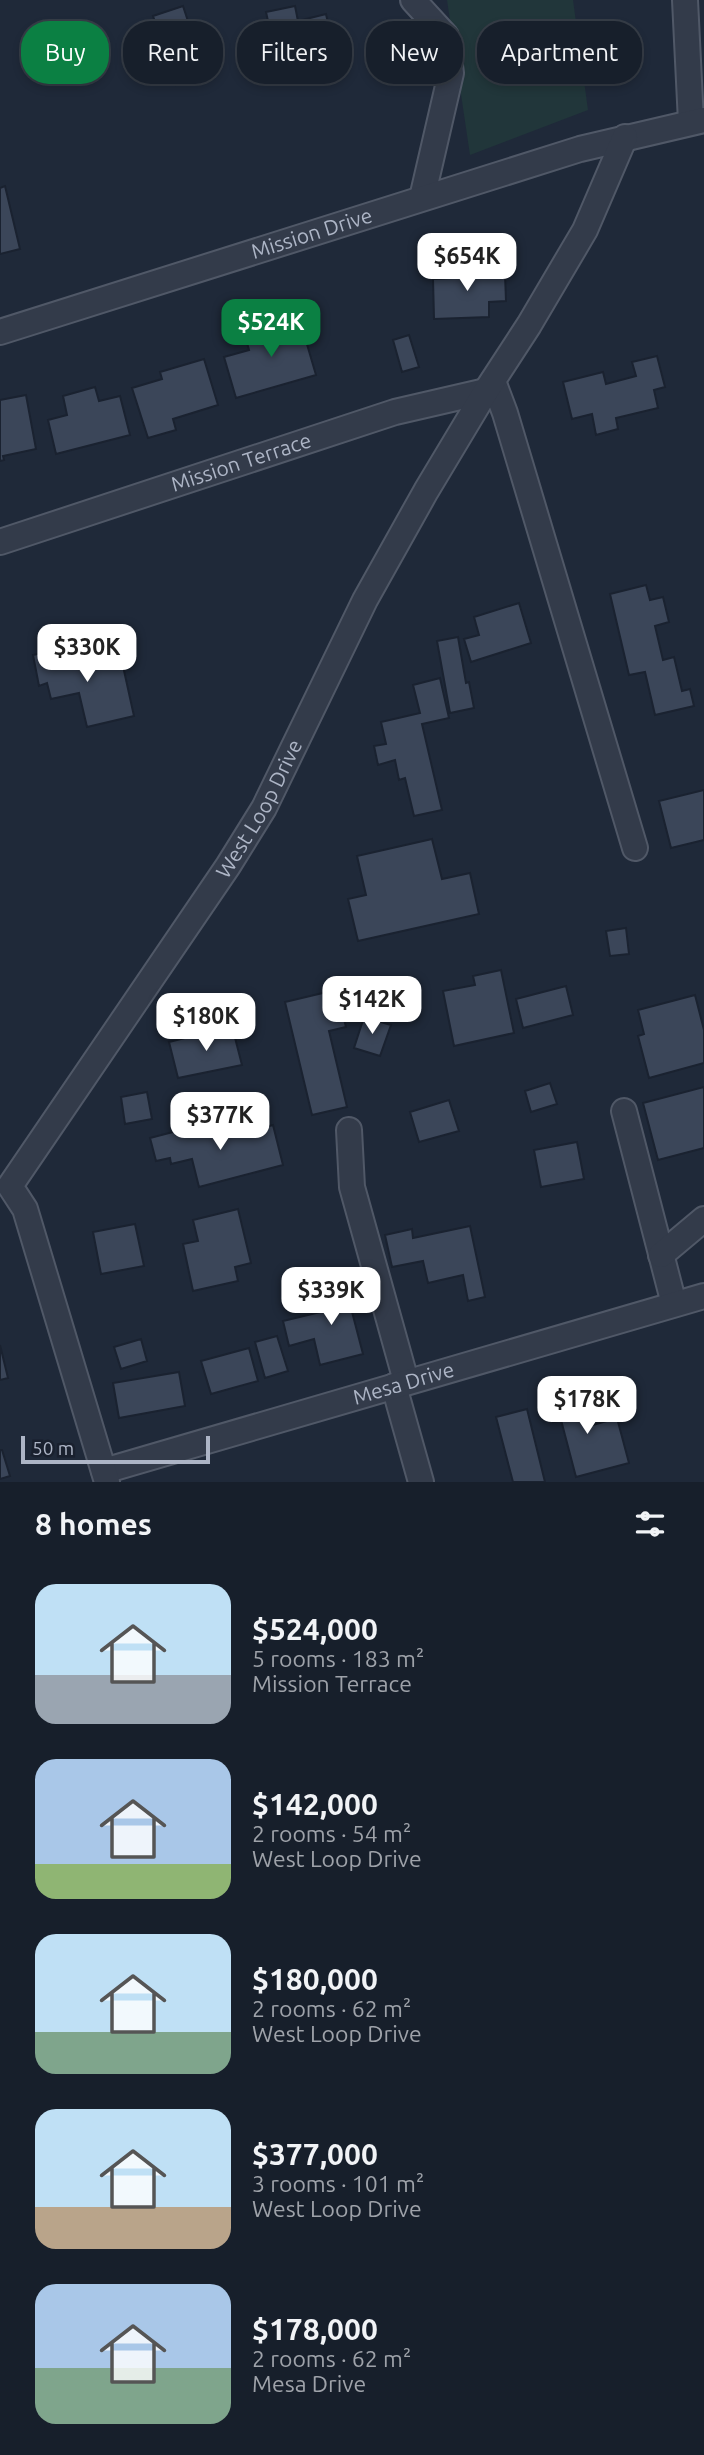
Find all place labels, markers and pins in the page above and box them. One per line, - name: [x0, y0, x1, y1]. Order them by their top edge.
- pin: $654K: [418, 233, 516, 293]
- pin: $524K: [222, 300, 320, 359]
- pin: $330K: [38, 624, 136, 684]
- pin: $142K: [323, 976, 421, 1036]
- pin: $180K: [157, 993, 255, 1053]
- pin: $377K: [171, 1092, 269, 1152]
- pin: $339K: [282, 1268, 380, 1327]
- pin: $178K: [538, 1376, 636, 1436]

